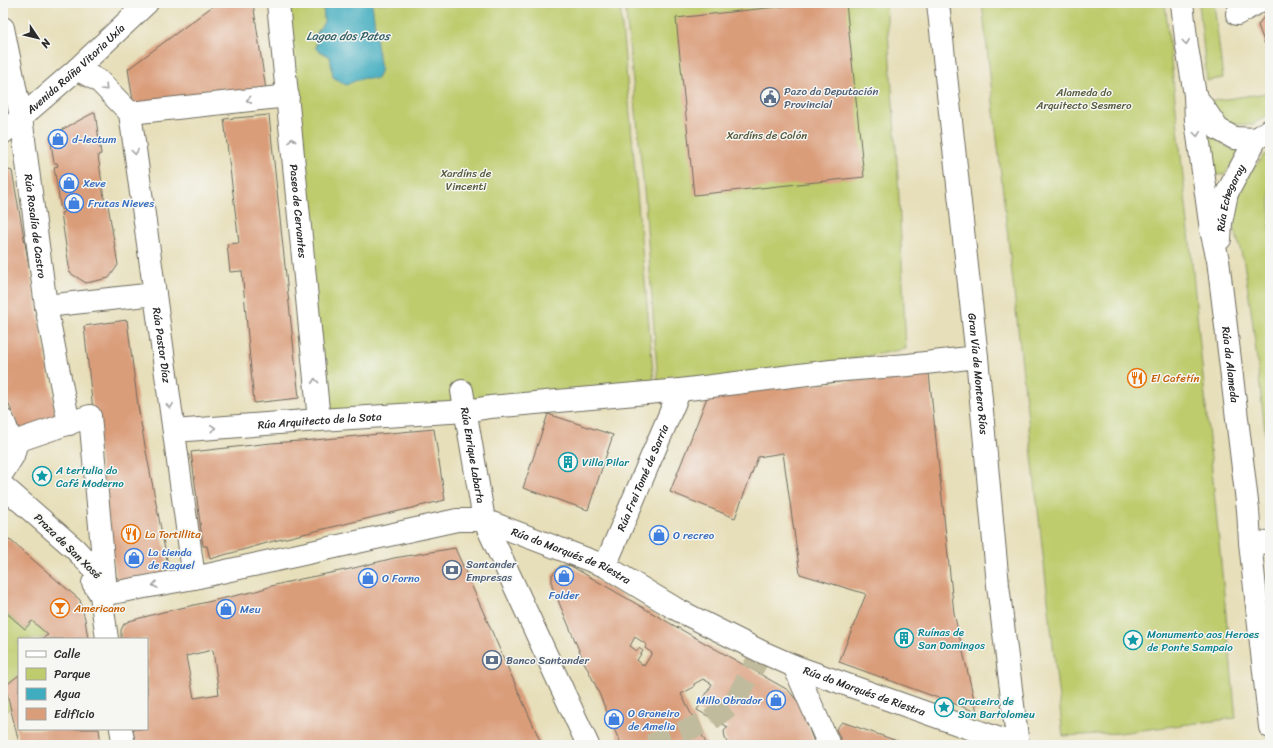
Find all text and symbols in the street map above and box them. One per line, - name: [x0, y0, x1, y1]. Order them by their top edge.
- north arrow: [18, 18, 58, 58]
- street label: Avenida Raíña Vitoria Uxía: [21, 19, 130, 120]
- water label: Lagoa dos Patos: [306, 25, 391, 47]
- text: N: [36, 34, 56, 52]
- one-way arrow: [1182, 39, 1191, 45]
- place label: Pazo da Deputación Provincial: [784, 82, 878, 114]
- one-way arrow: [101, 83, 108, 91]
- park label: Alameda do Arquitecto Sesmero: [1035, 83, 1132, 115]
- public building icon: Pazo da Deputación Provincial: [759, 86, 781, 108]
- one-way arrow: [246, 96, 252, 105]
- park label: Xardíns de Colón: [726, 126, 807, 145]
- shop icon: d-lectum: [47, 128, 69, 150]
- place label: d-lectum: [72, 130, 117, 149]
- one-way arrow: [1192, 131, 1201, 137]
- one-way arrow: [288, 137, 297, 143]
- one-way arrow: [130, 149, 139, 155]
- street label: Rúa Echegaray: [1211, 160, 1251, 232]
- street label: Paseo de Cervantes: [284, 163, 312, 260]
- park label: Xardíns de Vincenti: [440, 164, 492, 196]
- shop icon: Xeve: [58, 172, 80, 194]
- street label: Rúa Rosalía de Castro: [19, 173, 51, 280]
- place label: Xeve: [82, 174, 106, 193]
- shop icon: Frutas Nieves: [63, 192, 85, 214]
- place label: Frutas Nieves: [88, 194, 155, 213]
- street label: Rúa Pastor Díaz: [147, 306, 176, 385]
- street label: Gran Vía de Montero Ríos: [962, 312, 993, 436]
- street label: Rúa da Alameda: [1216, 325, 1244, 404]
- restaurant icon: El Cafetín: [1126, 367, 1148, 389]
- place label: El Cafetín: [1151, 369, 1199, 388]
- one-way arrow: [311, 378, 320, 384]
- one-way arrow: [165, 402, 174, 409]
- street label: Rúa Enrique Labarta: [455, 406, 490, 505]
- street label: Rúa Arquitecto de la Sota: [257, 407, 383, 435]
- street label: Rúa Frei Tomé de Sarria: [612, 421, 674, 534]
- one-way arrow: [210, 423, 216, 432]
- building icon: Villa Pilar: [557, 451, 579, 473]
- place label: Villa Pilar: [582, 453, 630, 472]
- place label: A tertulia do Café Moderno: [55, 461, 124, 493]
- place icon: A tertulia do Café Moderno: [31, 465, 53, 487]
- street label: Praza de San Xosé: [29, 509, 106, 584]
- street label: Rúa do Marqués de Riestra: [508, 522, 635, 590]
- restaurant icon: La Tortillita: [120, 523, 142, 545]
- shop icon: O recreo: [648, 524, 670, 546]
- place label: La Tortillita: [145, 525, 201, 544]
- place label: O recreo: [673, 526, 715, 545]
- place label: La tienda de Raquel: [148, 543, 195, 575]
- shop icon: La tienda de Raquel: [123, 547, 145, 569]
- place label: Santander Empresas: [466, 555, 518, 587]
- bank icon: Santander Empresas: [441, 559, 463, 581]
- shop icon: Folder: [553, 565, 575, 587]
- shop icon: O Forno: [357, 567, 379, 589]
- place label: O Forno: [382, 569, 420, 588]
- one-way arrow: [152, 580, 158, 588]
- place label: Folder: [549, 586, 580, 605]
- bar icon: Americano: [49, 597, 71, 619]
- shop icon: Meu: [215, 598, 237, 620]
- place label: Americano: [73, 599, 126, 618]
- place label: Meu: [240, 600, 261, 619]
- place label: Ruínas de San Domingos: [918, 623, 986, 655]
- place label: Monumento aos Heroes de Ponte Sampaio: [1147, 625, 1260, 657]
- building icon: Ruínas de San Domingos: [893, 627, 915, 649]
- place icon: Monumento aos Heroes de Ponte Sampaio: [1122, 629, 1144, 651]
- legend: [18, 638, 148, 730]
- text: Calle: [54, 643, 81, 665]
- bank icon: Banco Santander: [481, 649, 503, 671]
- place label: Banco Santander: [506, 651, 590, 670]
- street label: Rúa do Marqués de Riestra: [801, 661, 928, 722]
- text: Parque: [54, 663, 91, 685]
- text: Agua: [53, 683, 81, 705]
- shop icon: Millo Obrador: [765, 689, 787, 711]
- place label: Millo Obrador: [696, 691, 762, 710]
- place label: Cruceiro de San Bartolomeu: [958, 692, 1035, 724]
- place icon: Cruceiro de San Bartolomeu: [933, 696, 955, 718]
- text: Edificio: [54, 703, 94, 725]
- place label: O Graneiro de Amelia: [628, 704, 680, 736]
- shop icon: O Graneiro de Amelia: [603, 708, 625, 730]

